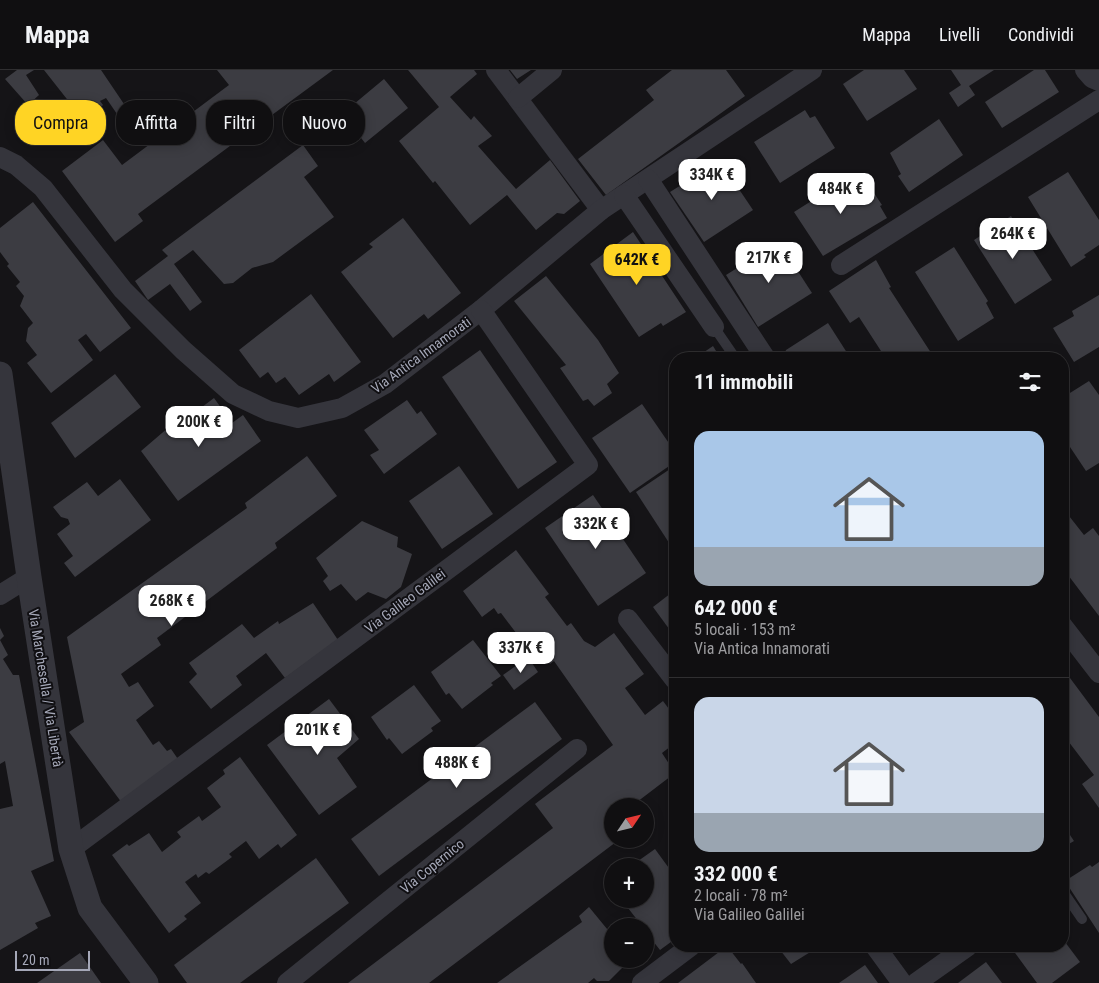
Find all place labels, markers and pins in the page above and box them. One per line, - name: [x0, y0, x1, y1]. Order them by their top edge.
- pin: 334K €: [671, 158, 753, 201]
- pin: 484K €: [800, 172, 882, 215]
- pin: 264K €: [972, 218, 1054, 260]
- pin: 217K €: [728, 242, 810, 284]
- pin: 642K €: [596, 244, 678, 286]
- pin: 200K €: [158, 406, 240, 448]
- pin: 332K €: [555, 508, 637, 550]
- pin: 268K €: [131, 584, 213, 627]
- pin: 337K €: [480, 632, 562, 674]
- pin: 201K €: [277, 714, 359, 756]
- pin: 488K €: [416, 746, 498, 789]

